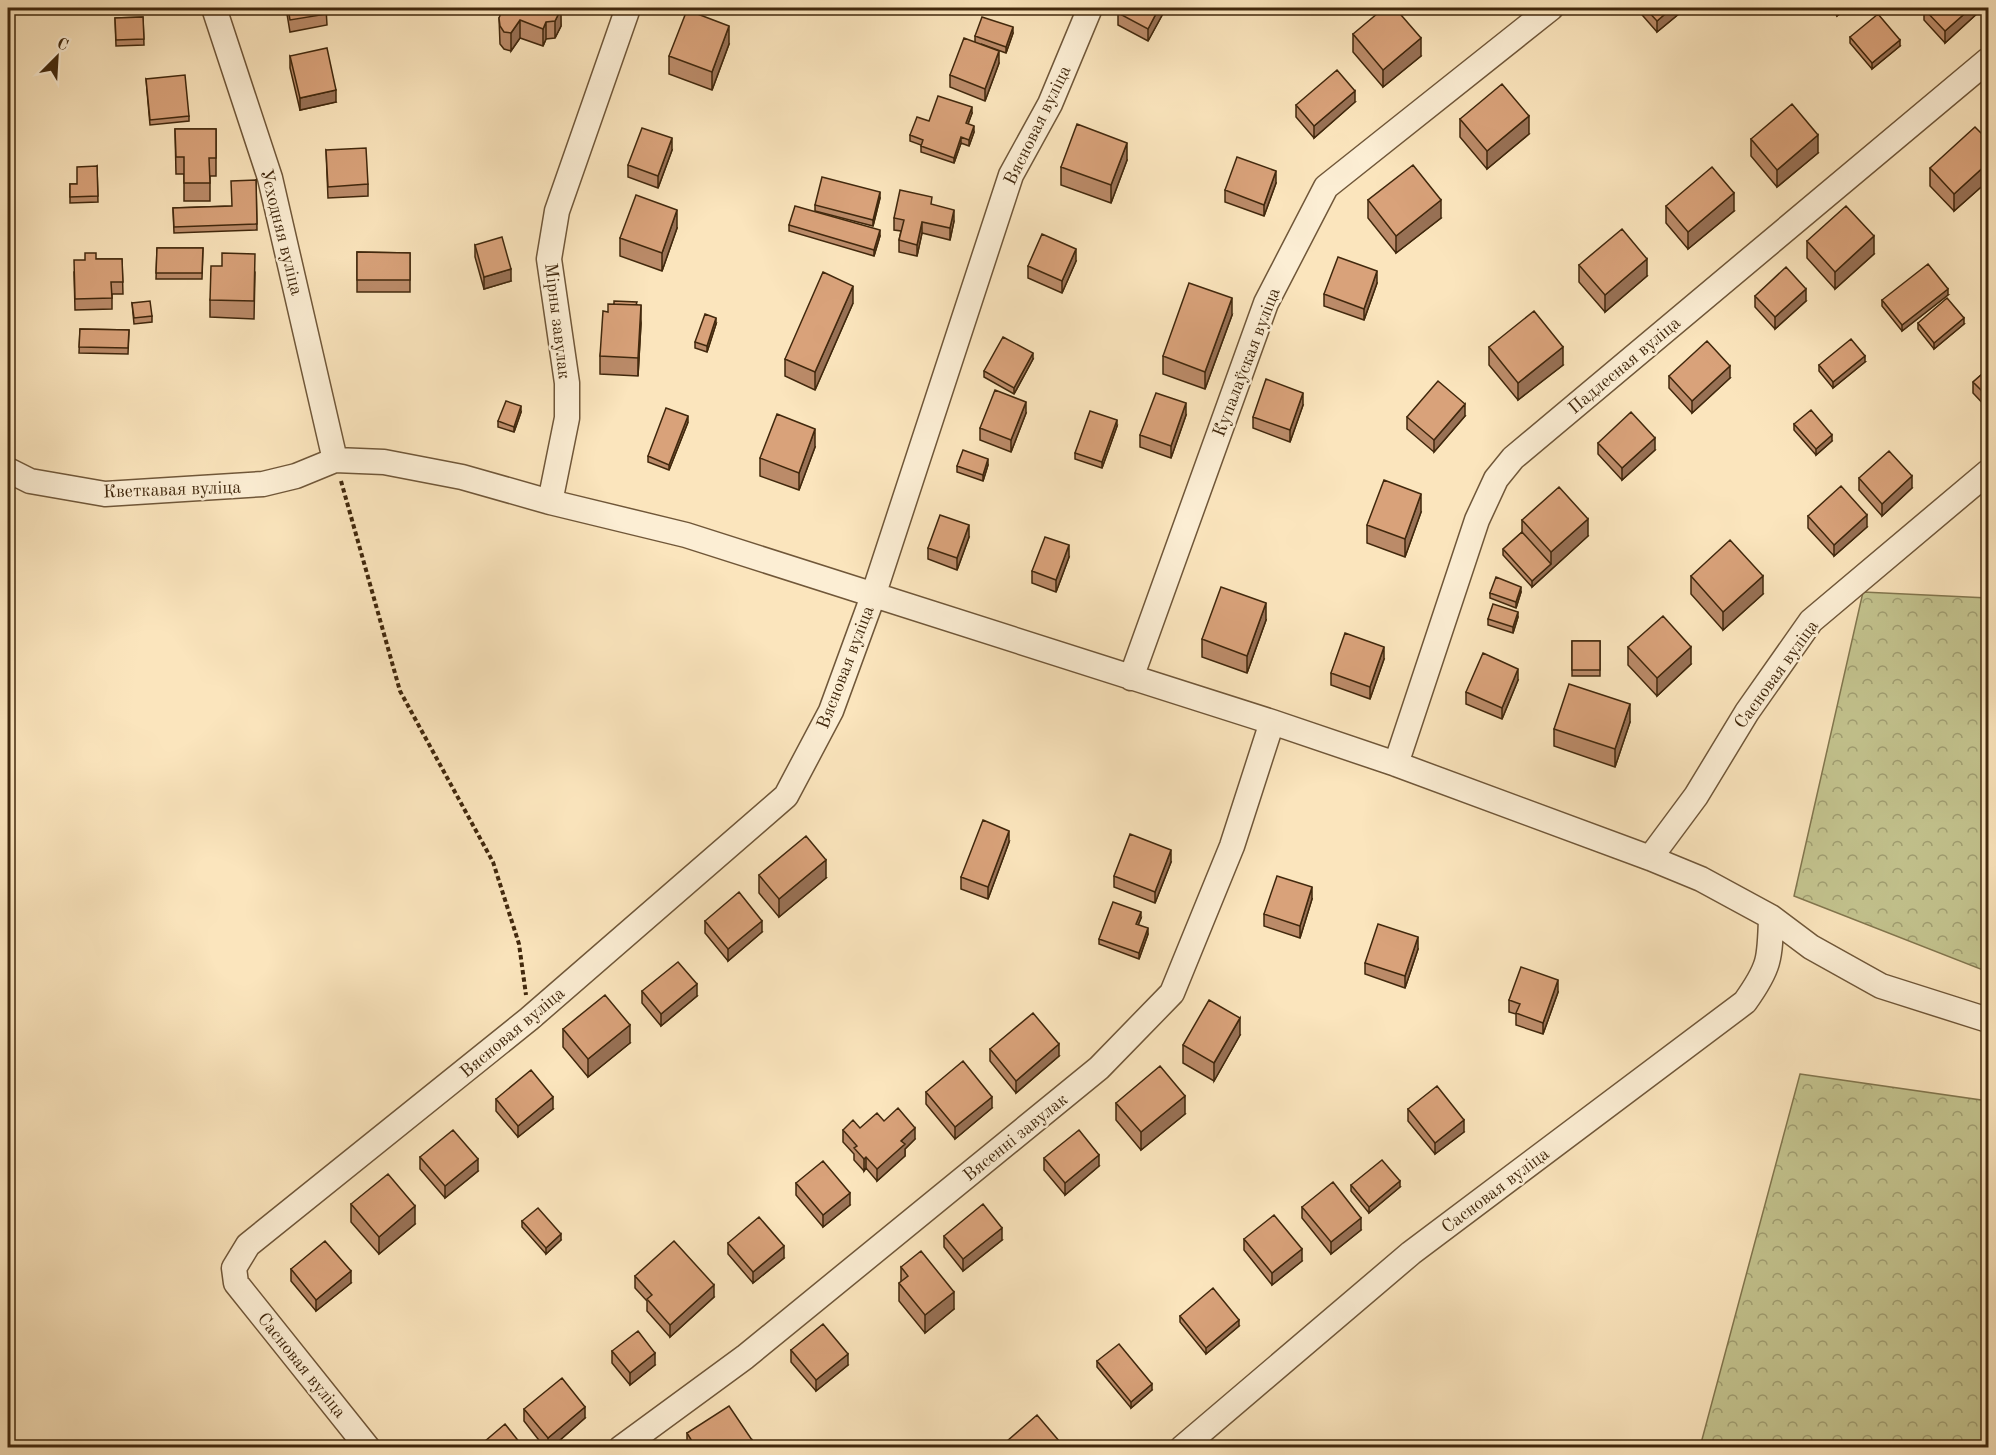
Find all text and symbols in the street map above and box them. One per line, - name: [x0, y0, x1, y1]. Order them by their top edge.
- north arrow: [27, 27, 87, 87]
- text: С: [54, 36, 70, 55]
- street label: Вясновая вуліца: [1001, 63, 1075, 188]
- street label: Усходняя вуліца: [257, 167, 305, 297]
- street label: Мірны завулак: [541, 262, 573, 380]
- street label: Купалаўская вуліца: [1210, 285, 1284, 439]
- street label: Падлесная вуліца: [1565, 314, 1684, 418]
- street label: Кветкавая вуліца: [103, 479, 242, 501]
- street label: Вясновая вуліца: [814, 603, 878, 731]
- street label: Сасновая вуліца: [1732, 617, 1822, 732]
- street label: Вясновая вуліца: [457, 984, 568, 1082]
- street label: Вясенні завулак: [960, 1090, 1071, 1185]
- street label: Сасновая вуліца: [1439, 1145, 1553, 1237]
- street label: Сасновая вуліца: [254, 1310, 349, 1422]

